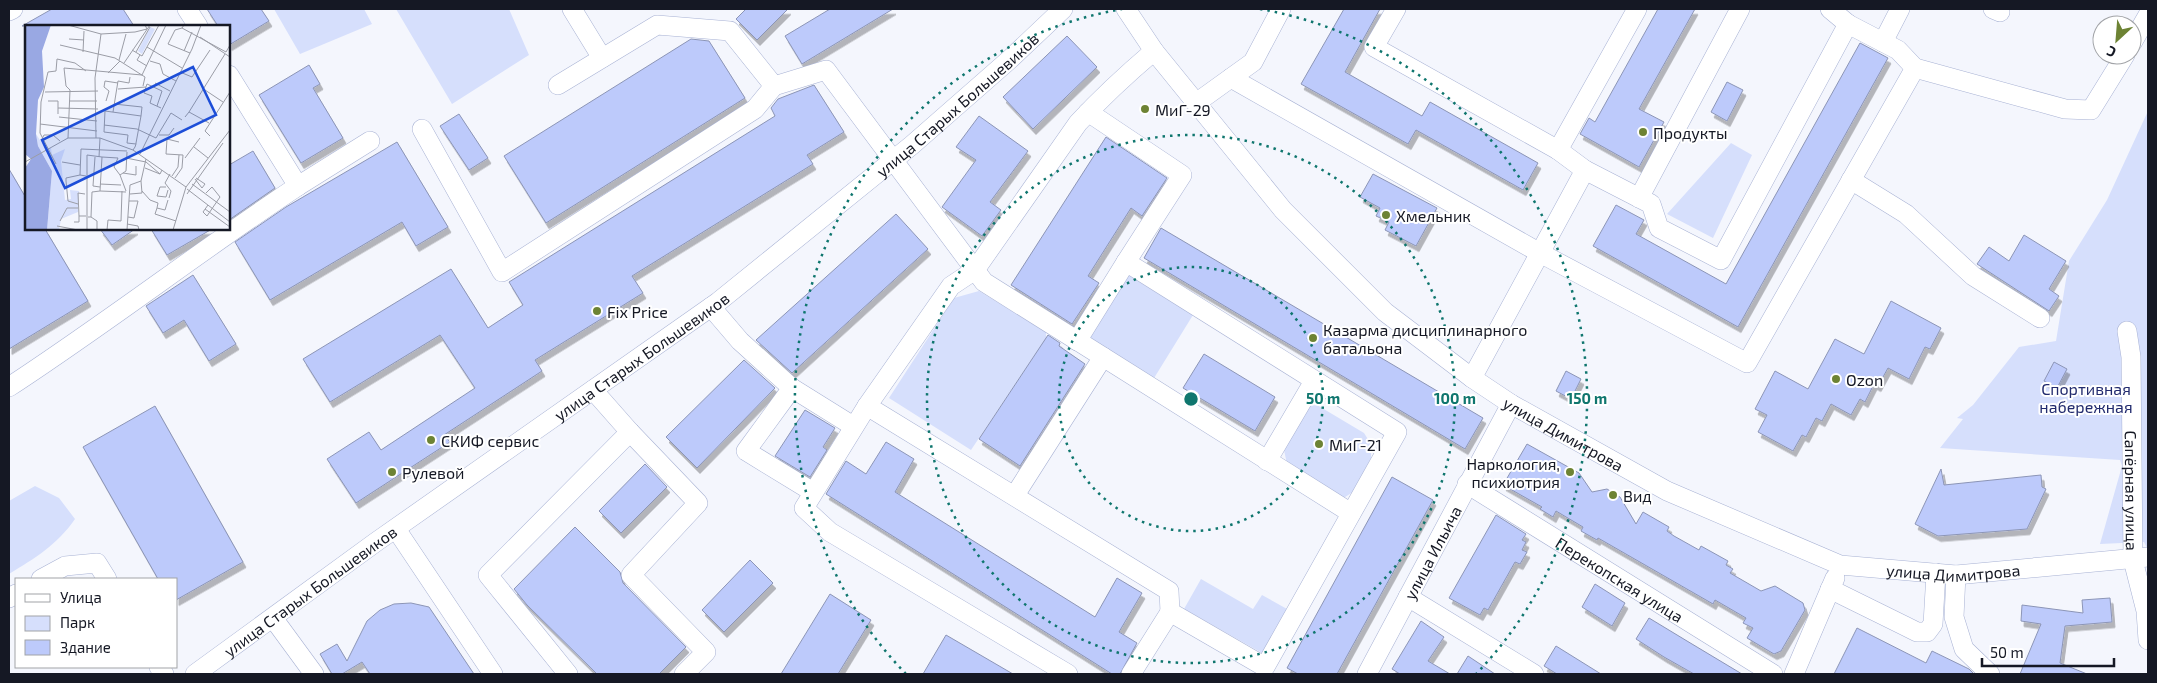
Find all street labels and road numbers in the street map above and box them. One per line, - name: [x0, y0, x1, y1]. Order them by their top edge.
- street label: улица Старых Большевиков: [872, 28, 1042, 181]
- street label: улица Старых Большевиков: [550, 288, 732, 425]
- street label: улица Димитрова: [1500, 392, 1627, 474]
- street label: Сапёрная улица: [2122, 430, 2142, 551]
- street label: улица Ильича: [1399, 502, 1465, 603]
- street label: улица Старых Большевиков: [220, 521, 400, 660]
- street label: Перекопская улица: [1553, 532, 1687, 626]
- street label: улица Димитрова: [1885, 560, 2021, 585]

